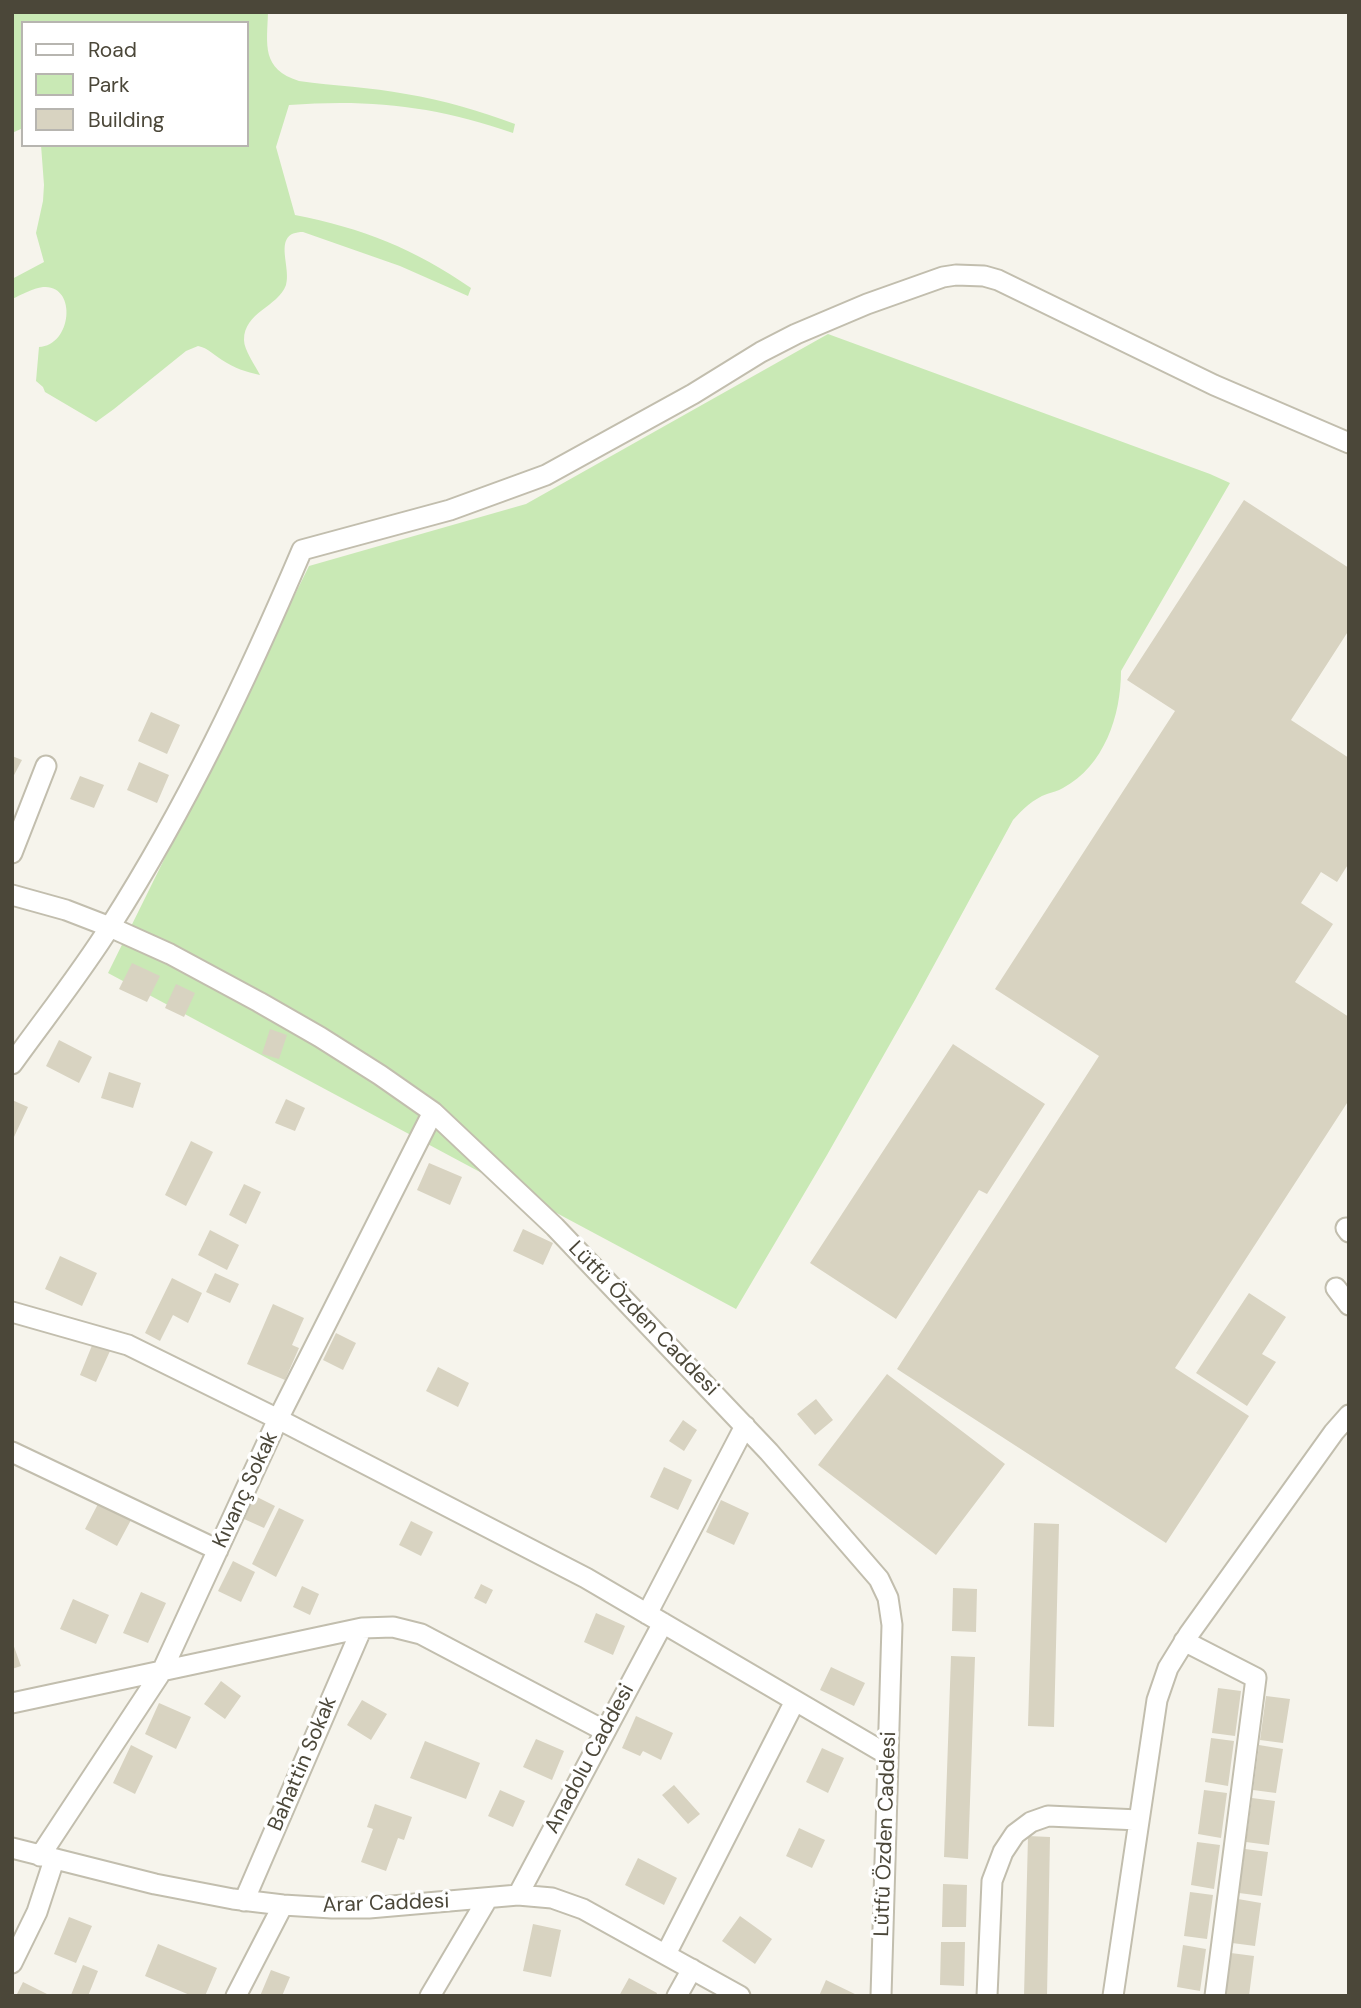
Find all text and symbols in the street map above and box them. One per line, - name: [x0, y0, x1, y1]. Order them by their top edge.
- legend: [21, 21, 248, 147]
- text: Road: [88, 36, 137, 64]
- text: Park: [88, 71, 129, 99]
- text: Building: [88, 106, 164, 134]
- street label: Lütfü Özden Caddesi: [563, 1237, 723, 1401]
- street label: Kıvanç Sokak: [208, 1428, 284, 1552]
- street label: Anadolu Caddesi: [540, 1680, 640, 1838]
- street label: Bahattin Sokak: [263, 1693, 343, 1835]
- street label: Lütfü Özden Caddesi: [870, 1731, 902, 1937]
- street label: Arar Caddesi: [322, 1889, 450, 1919]

